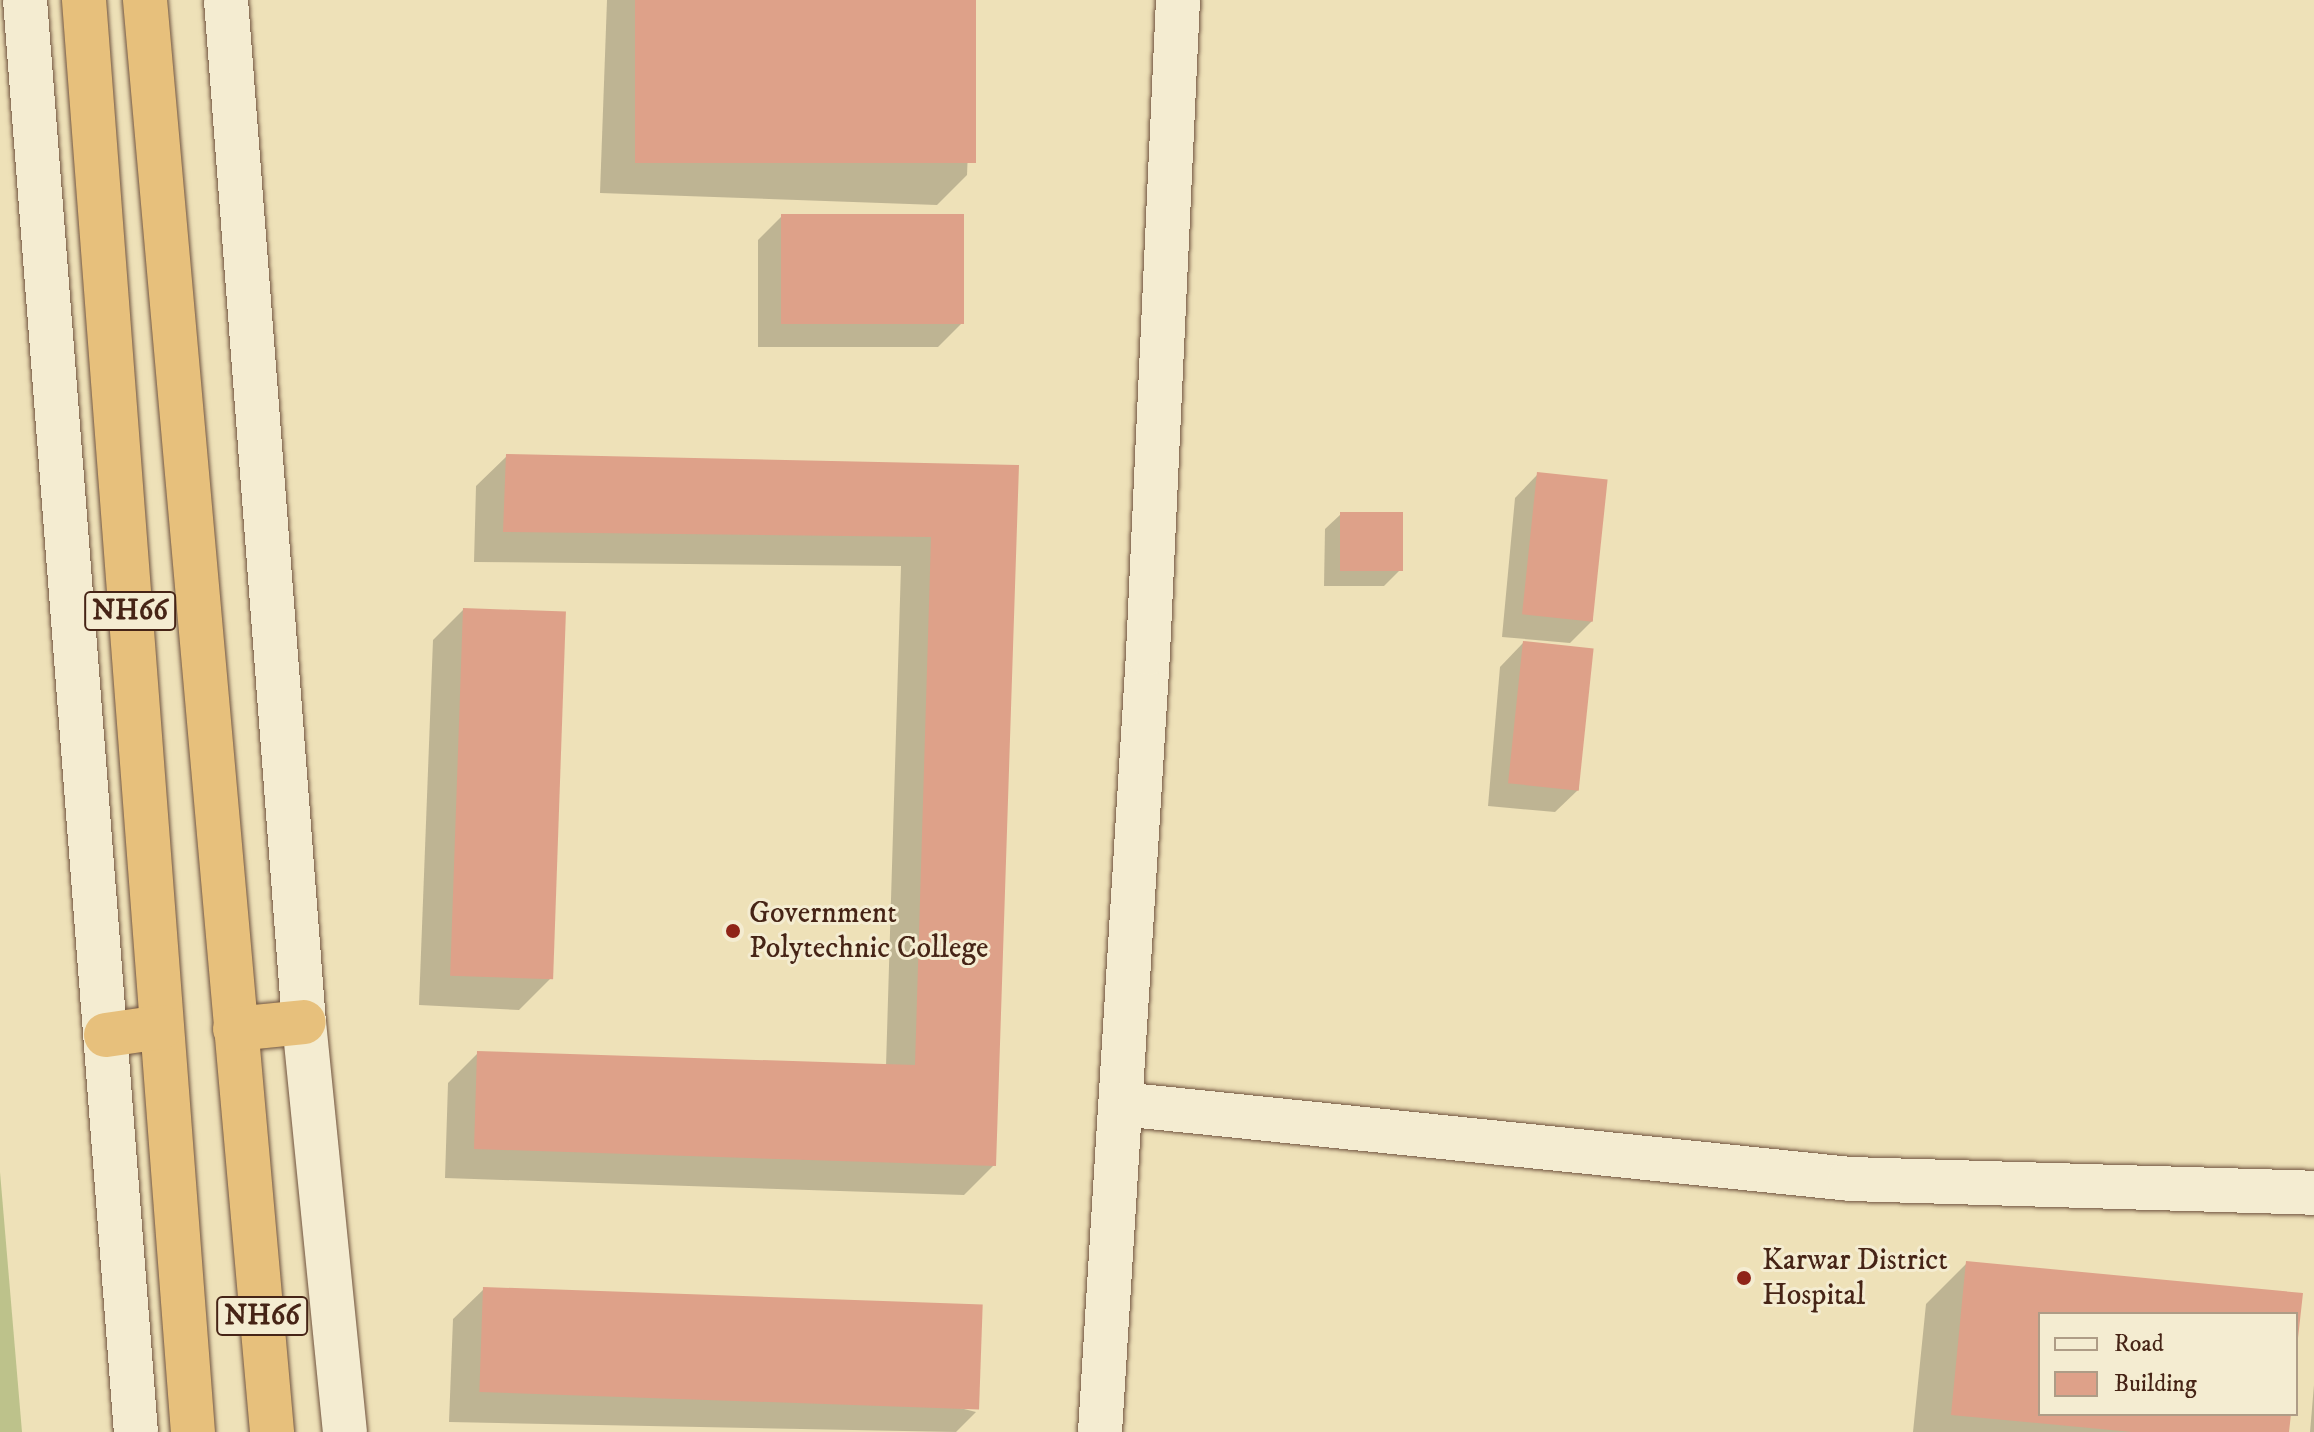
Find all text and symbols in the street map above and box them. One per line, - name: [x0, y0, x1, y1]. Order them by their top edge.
- road number: NH66: [84, 587, 176, 635]
- place label: Government Polytechnic College: [749, 896, 988, 966]
- marker: Government Polytechnic College: [724, 922, 742, 940]
- place label: Karwar District Hospital: [1762, 1243, 1948, 1314]
- marker: Karwar District Hospital: [1733, 1267, 1755, 1289]
- road number: NH66: [216, 1292, 308, 1340]
- legend: [2038, 1312, 2298, 1416]
- text: Road: [2114, 1329, 2164, 1359]
- text: Building: [2114, 1369, 2197, 1399]

